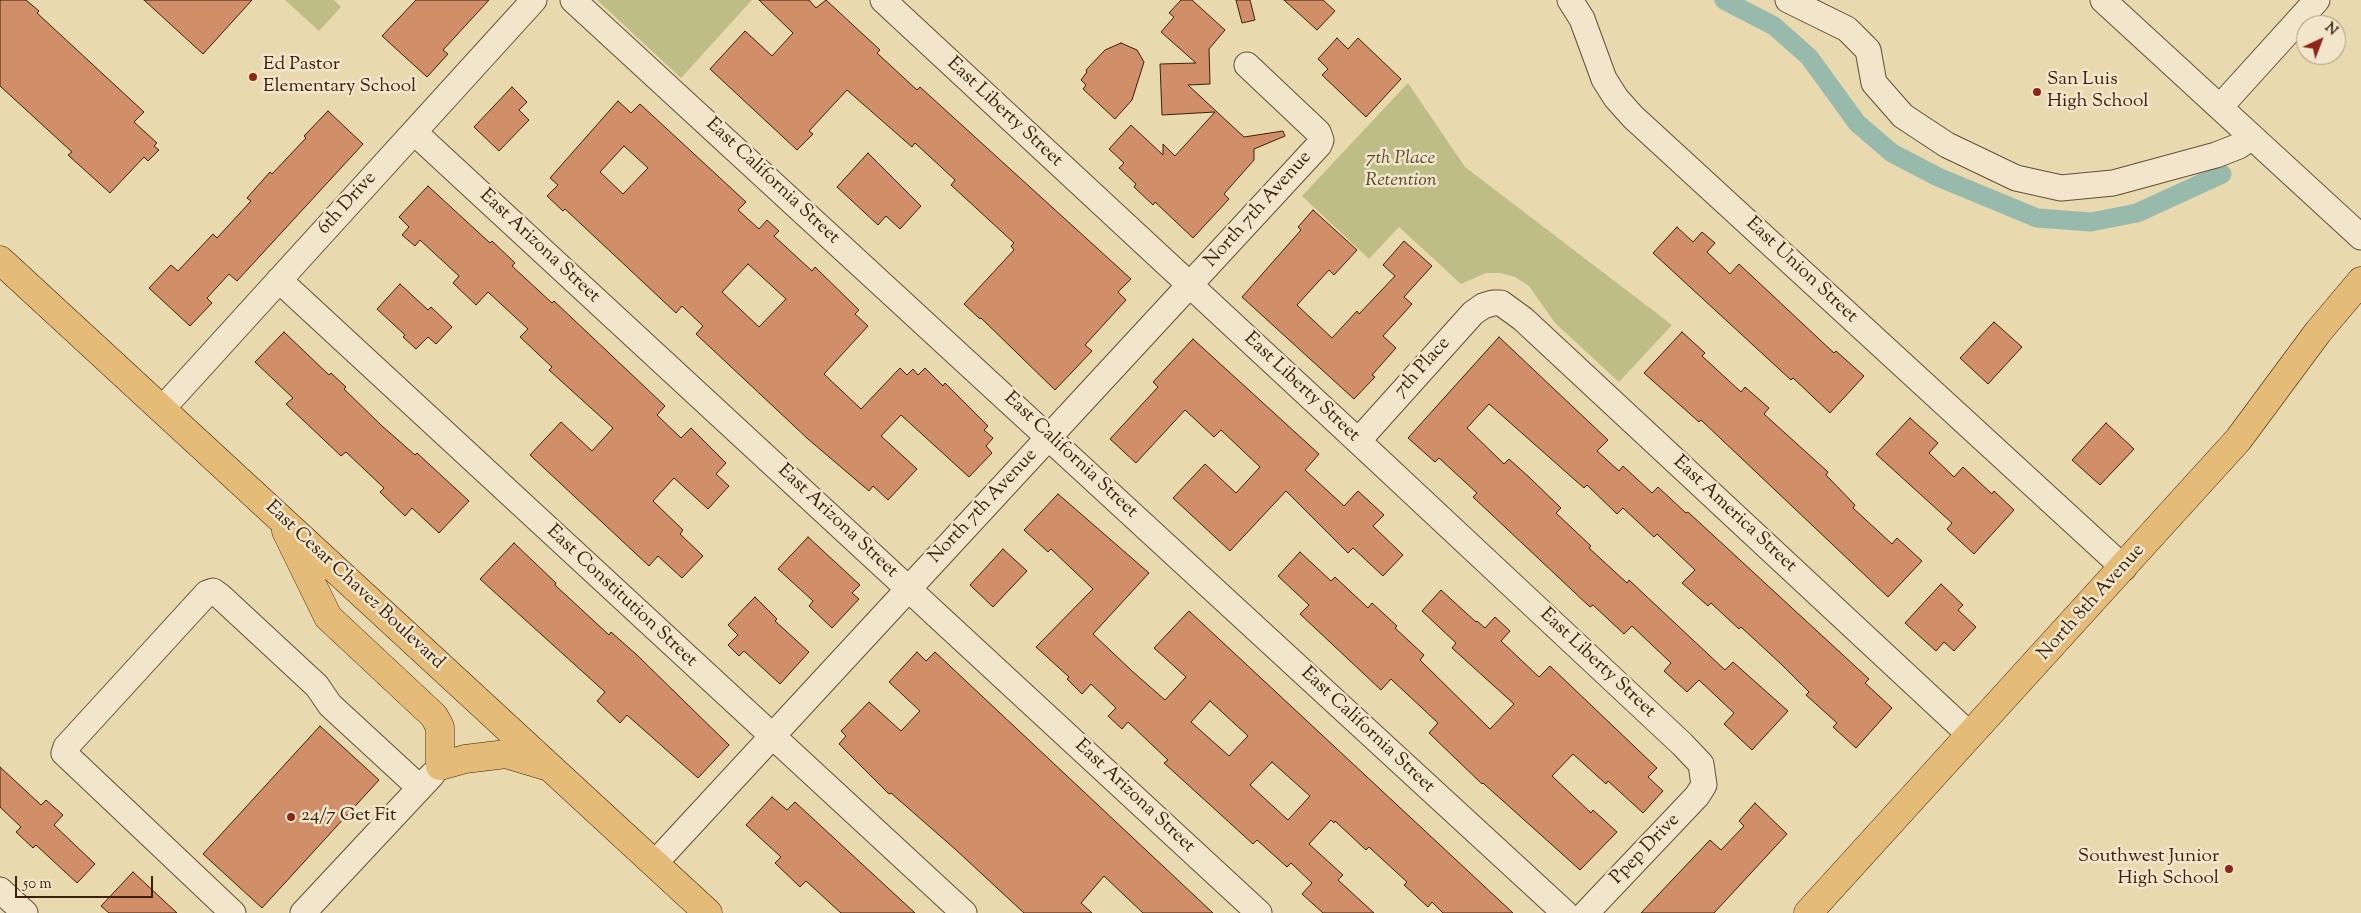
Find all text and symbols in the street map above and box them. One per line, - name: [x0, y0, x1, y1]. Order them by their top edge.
- north arrow: [2296, 15, 2346, 65]
- text: N: [2320, 19, 2341, 41]
- street label: East Liberty Street: [941, 53, 1067, 173]
- place label: Ed Pastor Elementary School: [263, 55, 416, 99]
- place label: San Luis High School: [2047, 70, 2149, 114]
- marker: Ed Pastor Elementary School: [247, 71, 259, 83]
- marker: San Luis High School: [2031, 86, 2043, 98]
- street label: East California Street: [700, 114, 844, 250]
- street label: North 7th Avenue: [1201, 147, 1317, 273]
- park label: 7th Place Retention: [1365, 149, 1437, 193]
- street label: 6th Drive: [314, 168, 382, 240]
- street label: East Arizona Street: [474, 185, 604, 309]
- street label: East Union Street: [1740, 213, 1862, 329]
- street label: East Liberty Street: [1238, 328, 1364, 448]
- street label: 7th Place: [1390, 333, 1456, 403]
- street label: East California Street: [998, 388, 1142, 524]
- street label: North 7th Avenue: [925, 445, 1043, 569]
- street label: East America Street: [1667, 452, 1801, 578]
- street label: East Arizona Street: [772, 460, 902, 584]
- street label: East Cesar Chavez Boulevard: [260, 497, 448, 675]
- street label: East Constitution Street: [541, 521, 701, 673]
- street label: North 8th Avenue: [2034, 540, 2150, 666]
- street label: East Liberty Street: [1534, 604, 1660, 724]
- street label: East California Street: [1295, 663, 1439, 799]
- street label: East Arizona Street: [1069, 735, 1199, 859]
- place label: 24/7 Get Fit: [301, 806, 397, 828]
- street label: Ppep Drive: [1607, 810, 1685, 890]
- marker: 24/7 Get Fit: [285, 811, 297, 823]
- place label: Southwest Junior High School: [2078, 847, 2219, 891]
- marker: Southwest Junior High School: [2223, 863, 2235, 875]
- scale bar: [18, 866, 155, 898]
- text: 50 m: [23, 874, 52, 895]

